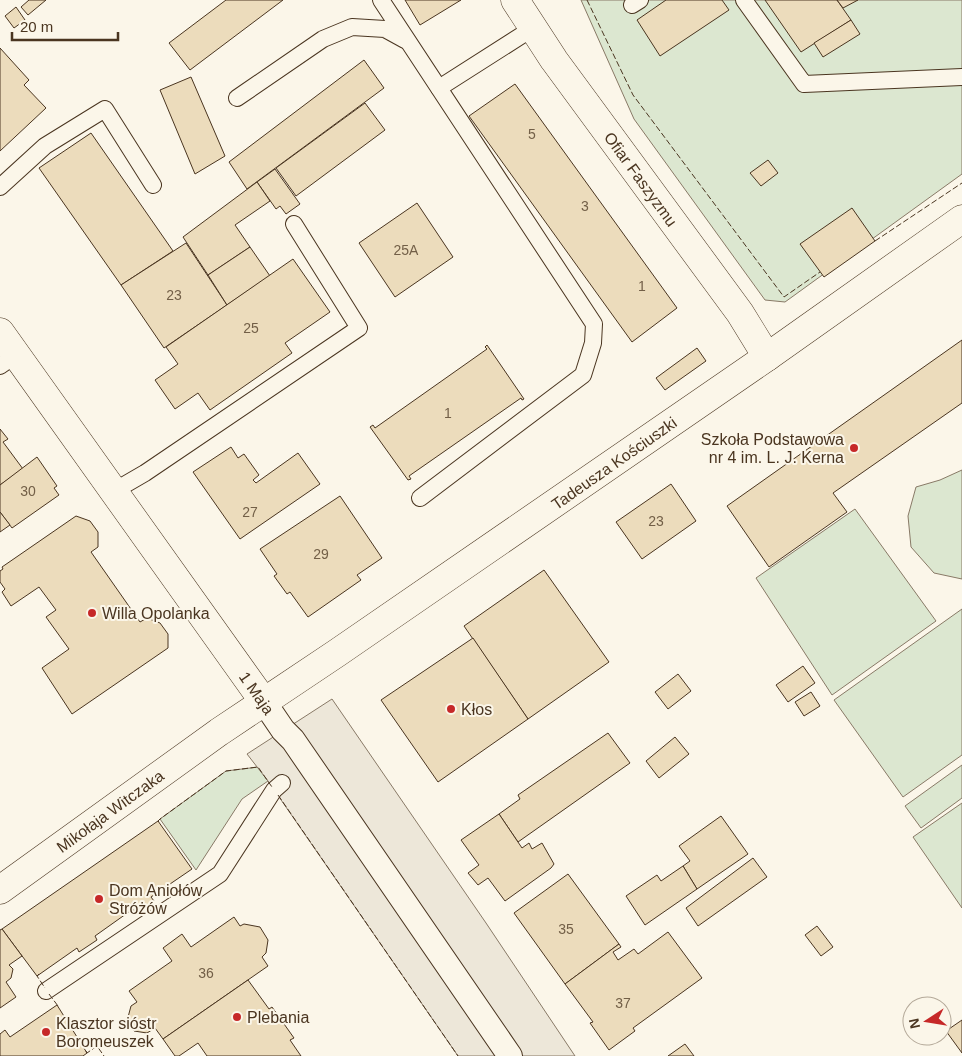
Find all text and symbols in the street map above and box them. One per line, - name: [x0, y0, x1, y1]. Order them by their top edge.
- scale bar: [12, 10, 119, 42]
- text: 20 m: [20, 18, 53, 35]
- house number: 5: [528, 126, 536, 142]
- street label: Ofiar Faszyzmu: [601, 129, 680, 230]
- house number: 3: [581, 198, 589, 214]
- house number: 25A: [394, 242, 419, 258]
- house number: 1: [638, 278, 646, 294]
- house number: 23: [166, 287, 182, 303]
- house number: 25: [243, 320, 259, 336]
- house number: 1: [444, 405, 452, 421]
- street label: Tadeusza Kościuszki: [549, 414, 680, 513]
- place label: Szkoła Podstawowa nr 4 im. L. J. Kerna: [701, 431, 844, 466]
- marker: Szkoła Podstawowa nr 4 im. L. J. Kerna: [848, 442, 860, 454]
- house number: 30: [20, 483, 36, 499]
- house number: 27: [242, 504, 258, 520]
- house number: 23: [648, 513, 664, 529]
- house number: 29: [313, 546, 329, 562]
- place label: Willa Opolanka: [102, 605, 210, 622]
- marker: Willa Opolanka: [86, 607, 98, 619]
- street label: 1 Maja: [236, 669, 277, 718]
- place label: Kłos: [461, 701, 492, 718]
- marker: Kłos: [445, 703, 457, 715]
- street label: Mikołaja Witczaka: [54, 767, 167, 856]
- place label: Dom Aniołów Stróżów: [109, 882, 203, 917]
- marker: Dom Aniołów Stróżów: [93, 893, 105, 905]
- house number: 35: [558, 921, 574, 937]
- house number: 36: [198, 965, 214, 981]
- house number: 37: [615, 995, 631, 1011]
- north arrow: [902, 996, 952, 1046]
- place label: Plebania: [247, 1009, 309, 1026]
- marker: Plebania: [231, 1011, 243, 1023]
- place label: Klasztor sióstr Boromeuszek: [56, 1015, 157, 1050]
- text: N: [905, 1017, 923, 1030]
- marker: Klasztor sióstr Boromeuszek: [40, 1026, 52, 1038]

